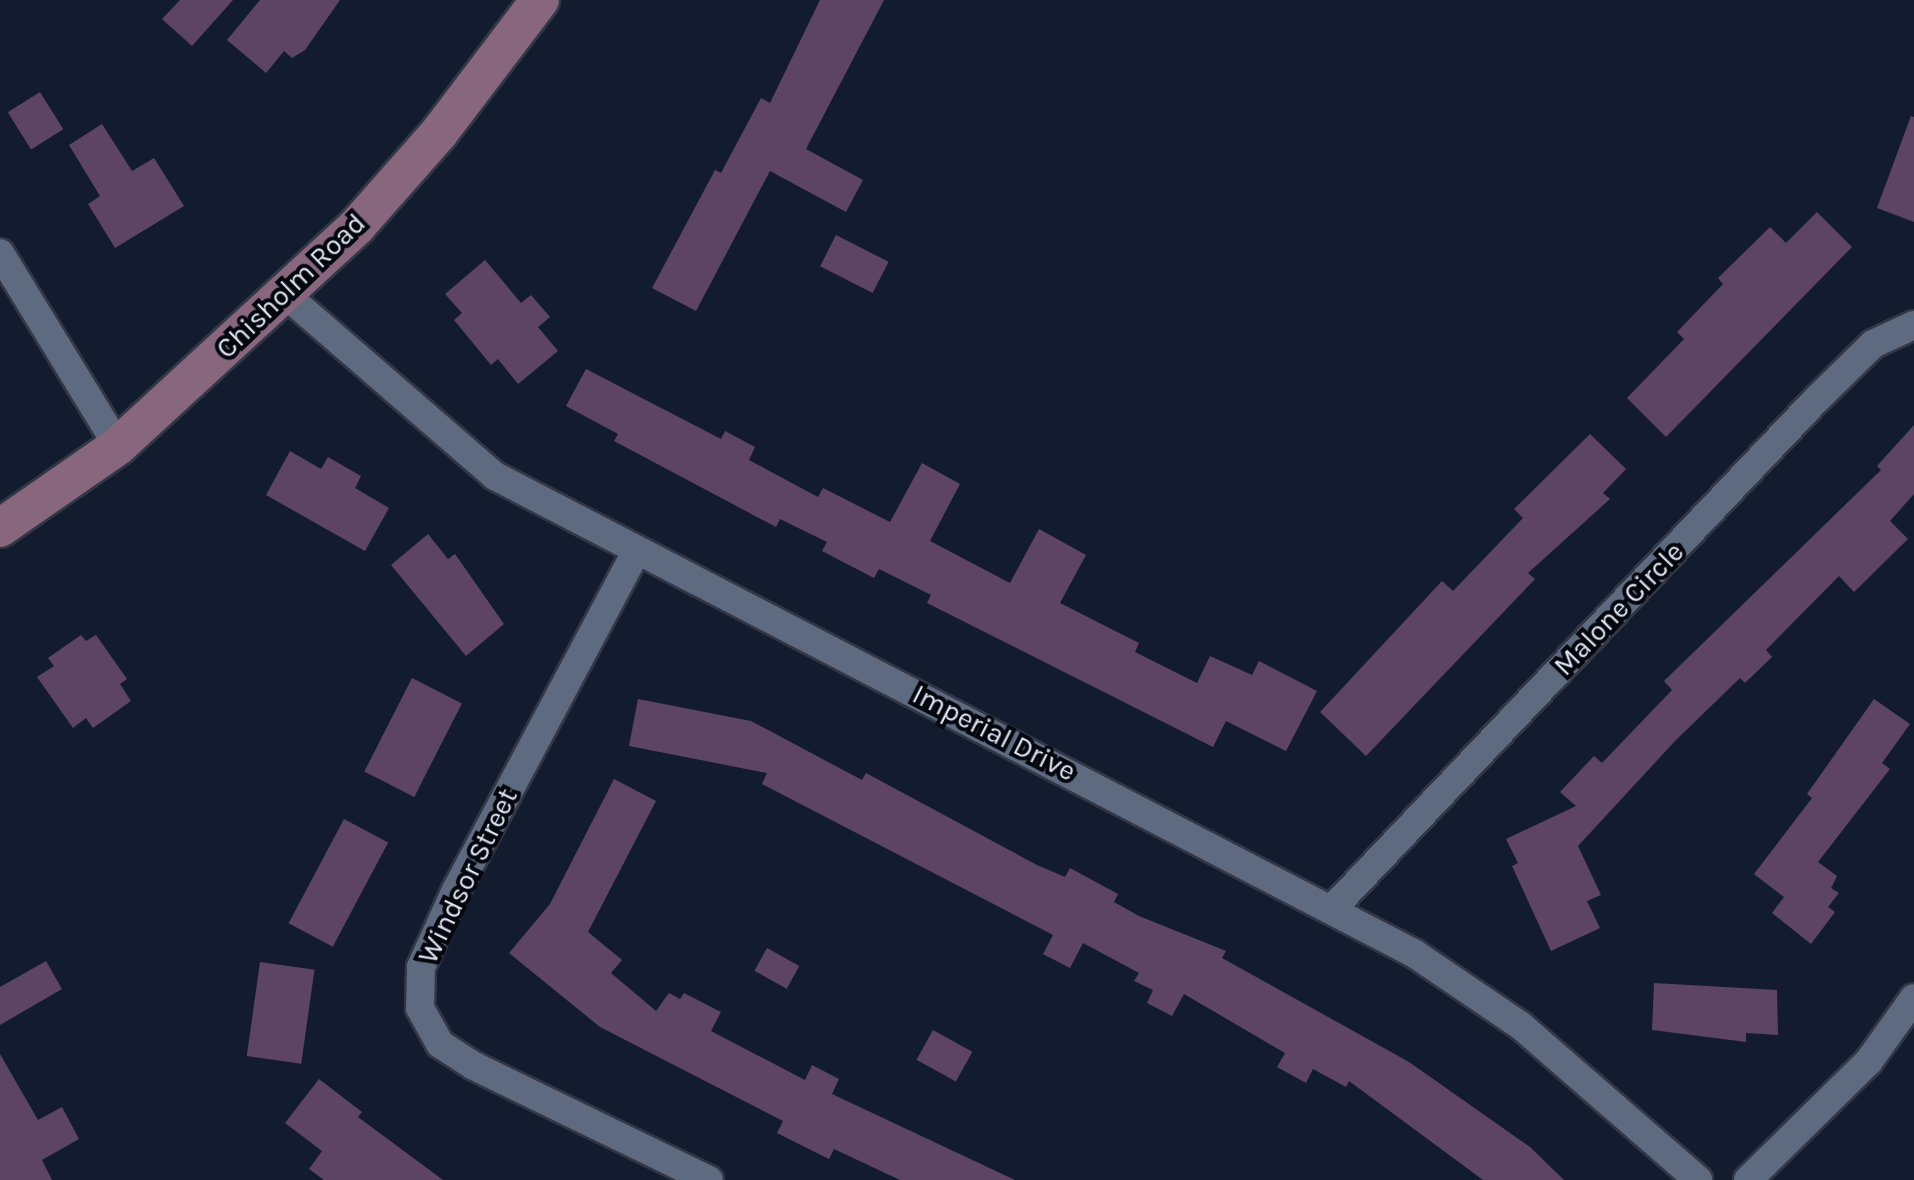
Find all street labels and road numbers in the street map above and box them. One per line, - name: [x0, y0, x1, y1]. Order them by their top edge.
- street label: Chisholm Road: [209, 206, 373, 366]
- street label: Malone Circle: [1547, 535, 1691, 683]
- street label: Imperial Drive: [907, 678, 1081, 788]
- street label: Windsor Street: [411, 783, 525, 969]

